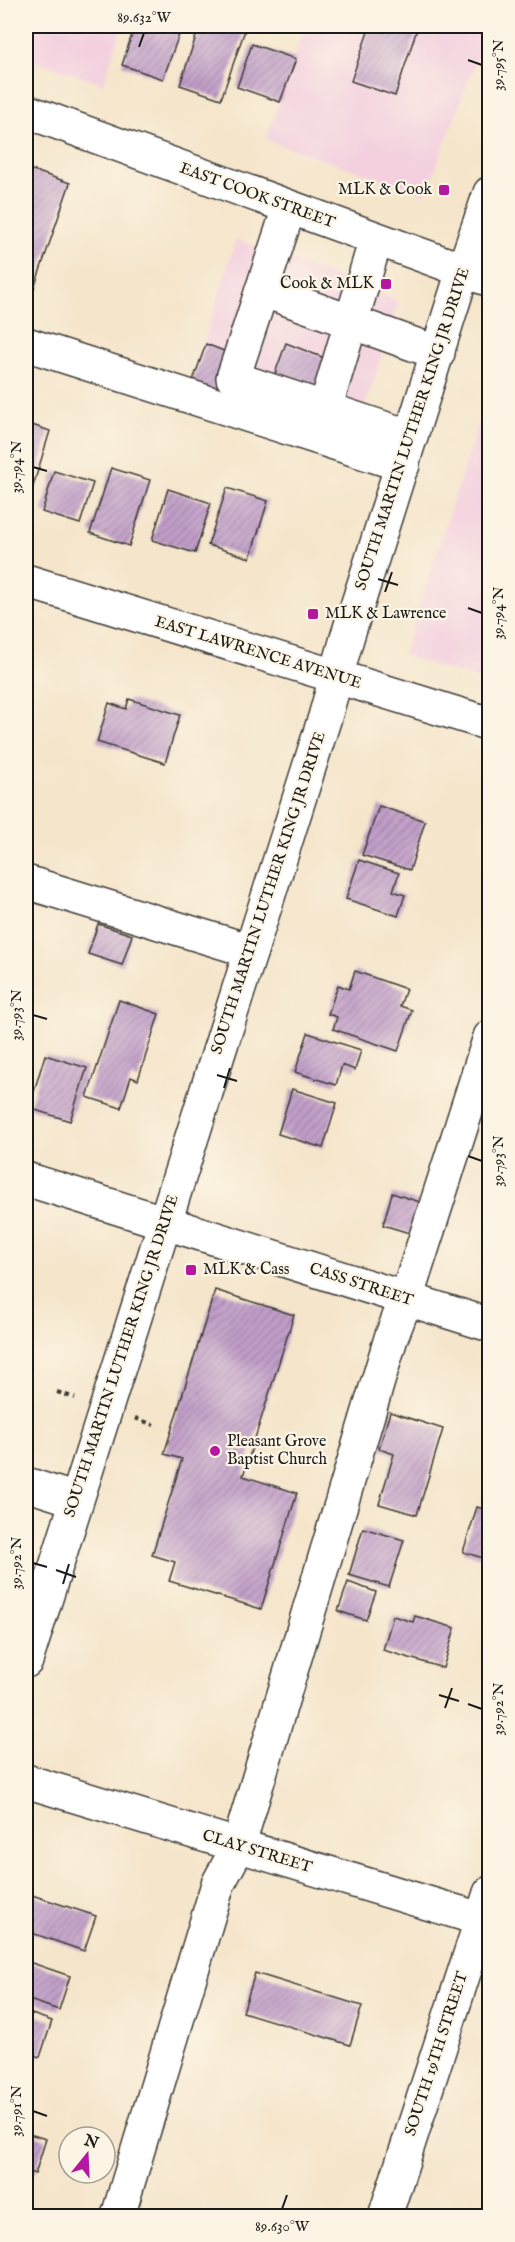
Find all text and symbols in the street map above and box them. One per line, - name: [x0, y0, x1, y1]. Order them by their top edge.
- text: 89.632°W: [117, 8, 172, 27]
- text: 39.795°N: [489, 39, 508, 91]
- street label: EAST COOK STREET: [177, 159, 338, 234]
- place label: MLK & Cook: [338, 180, 432, 200]
- marker: MLK & Cook: [437, 183, 451, 197]
- street label: SOUTH MARTIN LUTHER KING JR DRIVE: [351, 265, 475, 593]
- place label: Cook & MLK: [280, 274, 374, 294]
- marker: Cook & MLK: [379, 277, 393, 291]
- text: 39.794°N: [7, 440, 26, 494]
- text: 39.794°N: [489, 586, 508, 640]
- place label: MLK & Lawrence: [325, 604, 446, 624]
- marker: MLK & Lawrence: [306, 607, 320, 621]
- street label: EAST LAWRENCE AVENUE: [152, 612, 364, 694]
- street label: SOUTH MARTIN LUTHER KING JR DRIVE: [207, 729, 331, 1057]
- text: 39.793°N: [7, 989, 26, 1041]
- text: 39.793°N: [489, 1135, 508, 1187]
- street label: SOUTH MARTIN LUTHER KING JR DRIVE: [60, 1192, 184, 1520]
- street label: CASS STREET: [307, 1259, 416, 1311]
- place label: MLK & Cass: [203, 1260, 290, 1280]
- marker: MLK & Cass: [184, 1263, 198, 1277]
- place label: Pleasant Grove Baptist Church: [227, 1432, 327, 1470]
- marker: Pleasant Grove Baptist Church: [208, 1444, 222, 1458]
- text: 39.792°N: [7, 1537, 26, 1589]
- text: 39.792°N: [489, 1683, 508, 1735]
- street label: CLAY STREET: [200, 1826, 315, 1878]
- street label: SOUTH 19TH STREET: [401, 1969, 473, 2139]
- text: 39.791°N: [7, 2085, 26, 2137]
- north arrow: [57, 2125, 117, 2185]
- text: N: [80, 2131, 101, 2154]
- text: 89.630°W: [255, 2217, 310, 2236]

